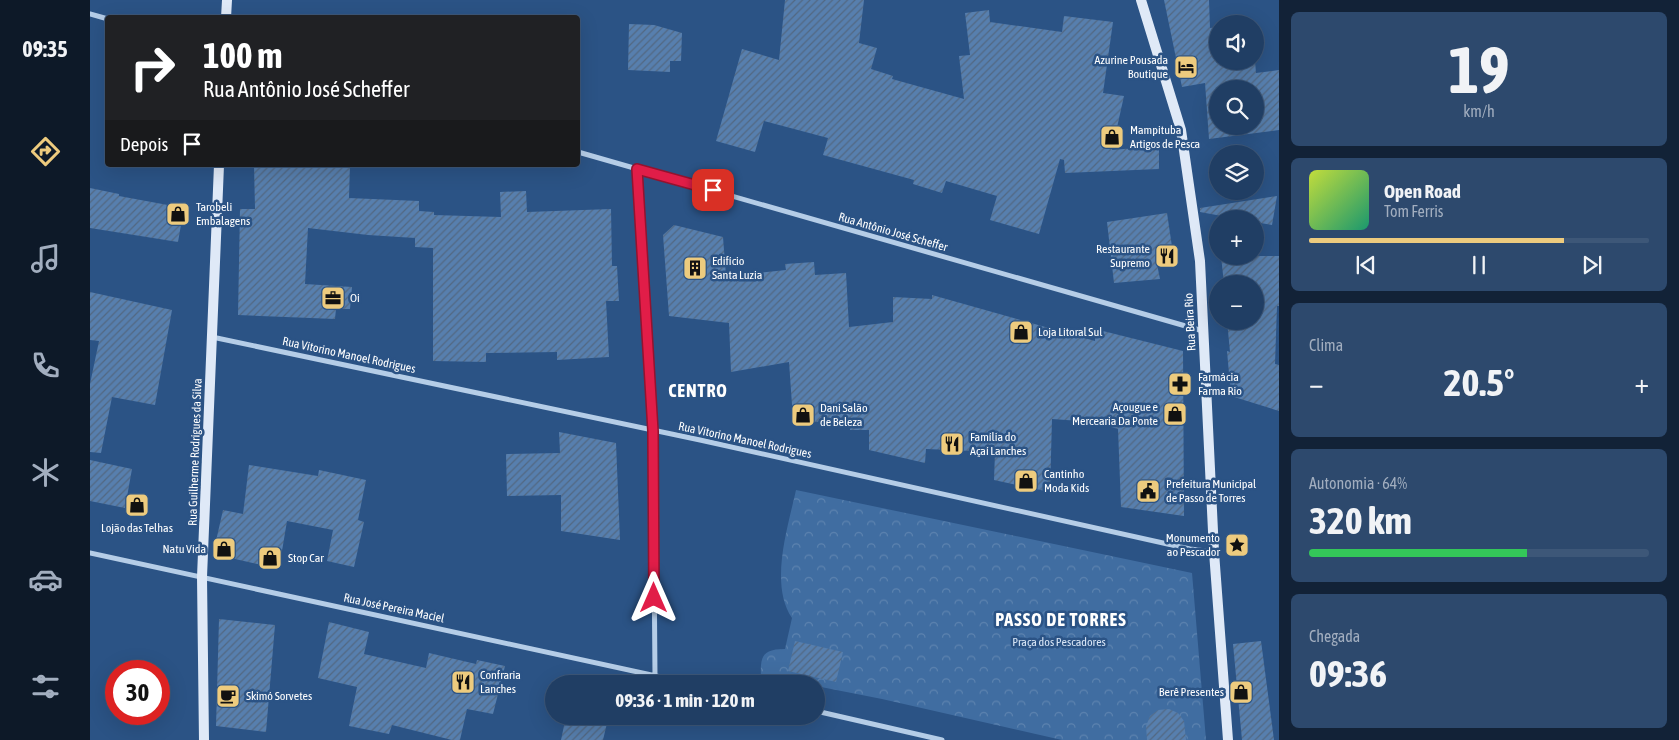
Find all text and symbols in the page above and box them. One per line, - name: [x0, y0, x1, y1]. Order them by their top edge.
- map controls: [1209, 15, 1264, 330]
- button: sound: [1209, 15, 1264, 70]
- text: 19: [1448, 32, 1510, 107]
- icon: right: [120, 35, 185, 100]
- text: 100 m: [203, 35, 282, 75]
- text: 09:35: [22, 36, 68, 62]
- place label: Azurine Pousada Boutique: [1095, 53, 1168, 81]
- hotel icon: Azurine Pousada Boutique: [1173, 54, 1199, 80]
- text: Rua Antônio José Scheffer: [203, 76, 409, 102]
- button: search: [1209, 80, 1264, 135]
- text: km/h: [1463, 102, 1495, 120]
- place label: Mampituba Artigos de Pesca: [1130, 123, 1200, 151]
- shop icon: Mampituba Artigos de Pesca: [1099, 124, 1125, 150]
- icon: arrive: [178, 130, 206, 158]
- text: Depois: [120, 133, 168, 155]
- icon: directions: [28, 134, 63, 169]
- button: layers: [1209, 145, 1264, 200]
- pin: [692, 169, 734, 211]
- icon: arrive: [699, 176, 727, 204]
- text: Open Road: [1384, 180, 1461, 202]
- place label: Tarobeli Embalagens: [196, 200, 250, 228]
- shop icon: Tarobeli Embalagens: [165, 201, 191, 227]
- text: Tom Ferris: [1384, 202, 1443, 220]
- street label: Rua Antônio José Scheffer: [837, 210, 949, 254]
- button: +: [1209, 210, 1264, 265]
- icon: music: [28, 241, 63, 276]
- place label: Restaurante Supremo: [1096, 242, 1150, 270]
- restaurant icon: Restaurante Supremo: [1154, 243, 1180, 269]
- icon: previous: [1352, 251, 1380, 279]
- icon: pause: [1465, 251, 1493, 279]
- icon: next: [1578, 251, 1606, 279]
- place label: Edifício Santa Luzia: [712, 254, 762, 282]
- building icon: Edifício Santa Luzia: [682, 255, 708, 281]
- button: −: [1209, 275, 1264, 330]
- office icon: Oi: [320, 285, 346, 311]
- place label: Oi: [350, 291, 360, 305]
- street label: Rua Beira Rio: [1181, 292, 1199, 351]
- shop icon: Loja Litoral Sul: [1008, 319, 1034, 345]
- place label: Loja Litoral Sul: [1038, 325, 1103, 339]
- street label: Rua Vitorino Manoel Rodrigues: [281, 334, 417, 376]
- text: Clima: [1309, 336, 1343, 354]
- icon: phone: [28, 348, 63, 383]
- text: 20.5°: [1444, 361, 1514, 404]
- text: −: [1309, 367, 1324, 399]
- text: +: [1634, 367, 1649, 399]
- place label: Farmácia Farma Rio: [1198, 370, 1242, 398]
- pharmacy icon: Farmácia Farma Rio: [1167, 371, 1193, 397]
- street label: Rua Guilherme Rodrigues da Silva: [185, 378, 205, 526]
- district label: CENTRO: [668, 380, 728, 401]
- place label: Açougue e Mercearia Da Ponte: [1072, 400, 1158, 428]
- place label: Dani Salão de Beleza: [820, 401, 868, 429]
- shop icon: Açougue e Mercearia Da Ponte: [1162, 401, 1188, 427]
- shop icon: Dani Salão de Beleza: [790, 402, 816, 428]
- street label: Rua Vitorino Manoel Rodrigues: [677, 419, 813, 461]
- place label: Família do Açaí Lanches: [970, 430, 1026, 458]
- restaurant icon: Família do Açaí Lanches: [939, 431, 965, 457]
- icon: climate: [28, 455, 63, 490]
- place label: Cantinho Moda Kids: [1044, 467, 1089, 495]
- shop icon: Cantinho Moda Kids: [1013, 468, 1039, 494]
- text: Autonomia · 64%: [1309, 474, 1407, 492]
- place label: Prefeitura Municipal de Passo de Torres: [1166, 477, 1257, 505]
- public building icon: Prefeitura Municipal de Passo de Torres: [1135, 478, 1161, 504]
- shop icon: Lojão das Telhas: [124, 492, 150, 518]
- text: 320 km: [1309, 499, 1412, 542]
- place label: Lojão das Telhas: [101, 521, 173, 535]
- place label: Monumento ao Pescador: [1166, 531, 1220, 559]
- place icon: Monumento ao Pescador: [1224, 532, 1250, 558]
- shop icon: Natu Vida: [211, 536, 237, 562]
- place label: Natu Vida: [163, 542, 206, 556]
- shop icon: Stop Car: [257, 545, 283, 571]
- place label: Stop Car: [288, 551, 324, 565]
- icon: car: [28, 562, 63, 597]
- position arrow: [627, 571, 679, 623]
- street label: Rua José Pereira Maciel: [342, 590, 447, 626]
- district label: PASSO DE TORRES: [995, 609, 1127, 630]
- text: Chegada: [1309, 627, 1360, 645]
- park label: Praça dos Pescadores: [1012, 635, 1106, 649]
- text: 09:36: [1309, 652, 1387, 695]
- speed limit sign: 30: [105, 660, 170, 725]
- place label: Confraria Lanches: [480, 668, 521, 696]
- icon: filters: [28, 669, 63, 704]
- restaurant icon: Confraria Lanches: [450, 669, 476, 695]
- shop icon: Berê Presentes: [1228, 679, 1254, 705]
- cafe icon: Skimó Sorvetes: [215, 683, 241, 709]
- place label: Berê Presentes: [1159, 685, 1224, 699]
- place label: Skimó Sorvetes: [246, 689, 312, 703]
- text: 09:36 · 1 min · 120 m: [615, 689, 755, 711]

